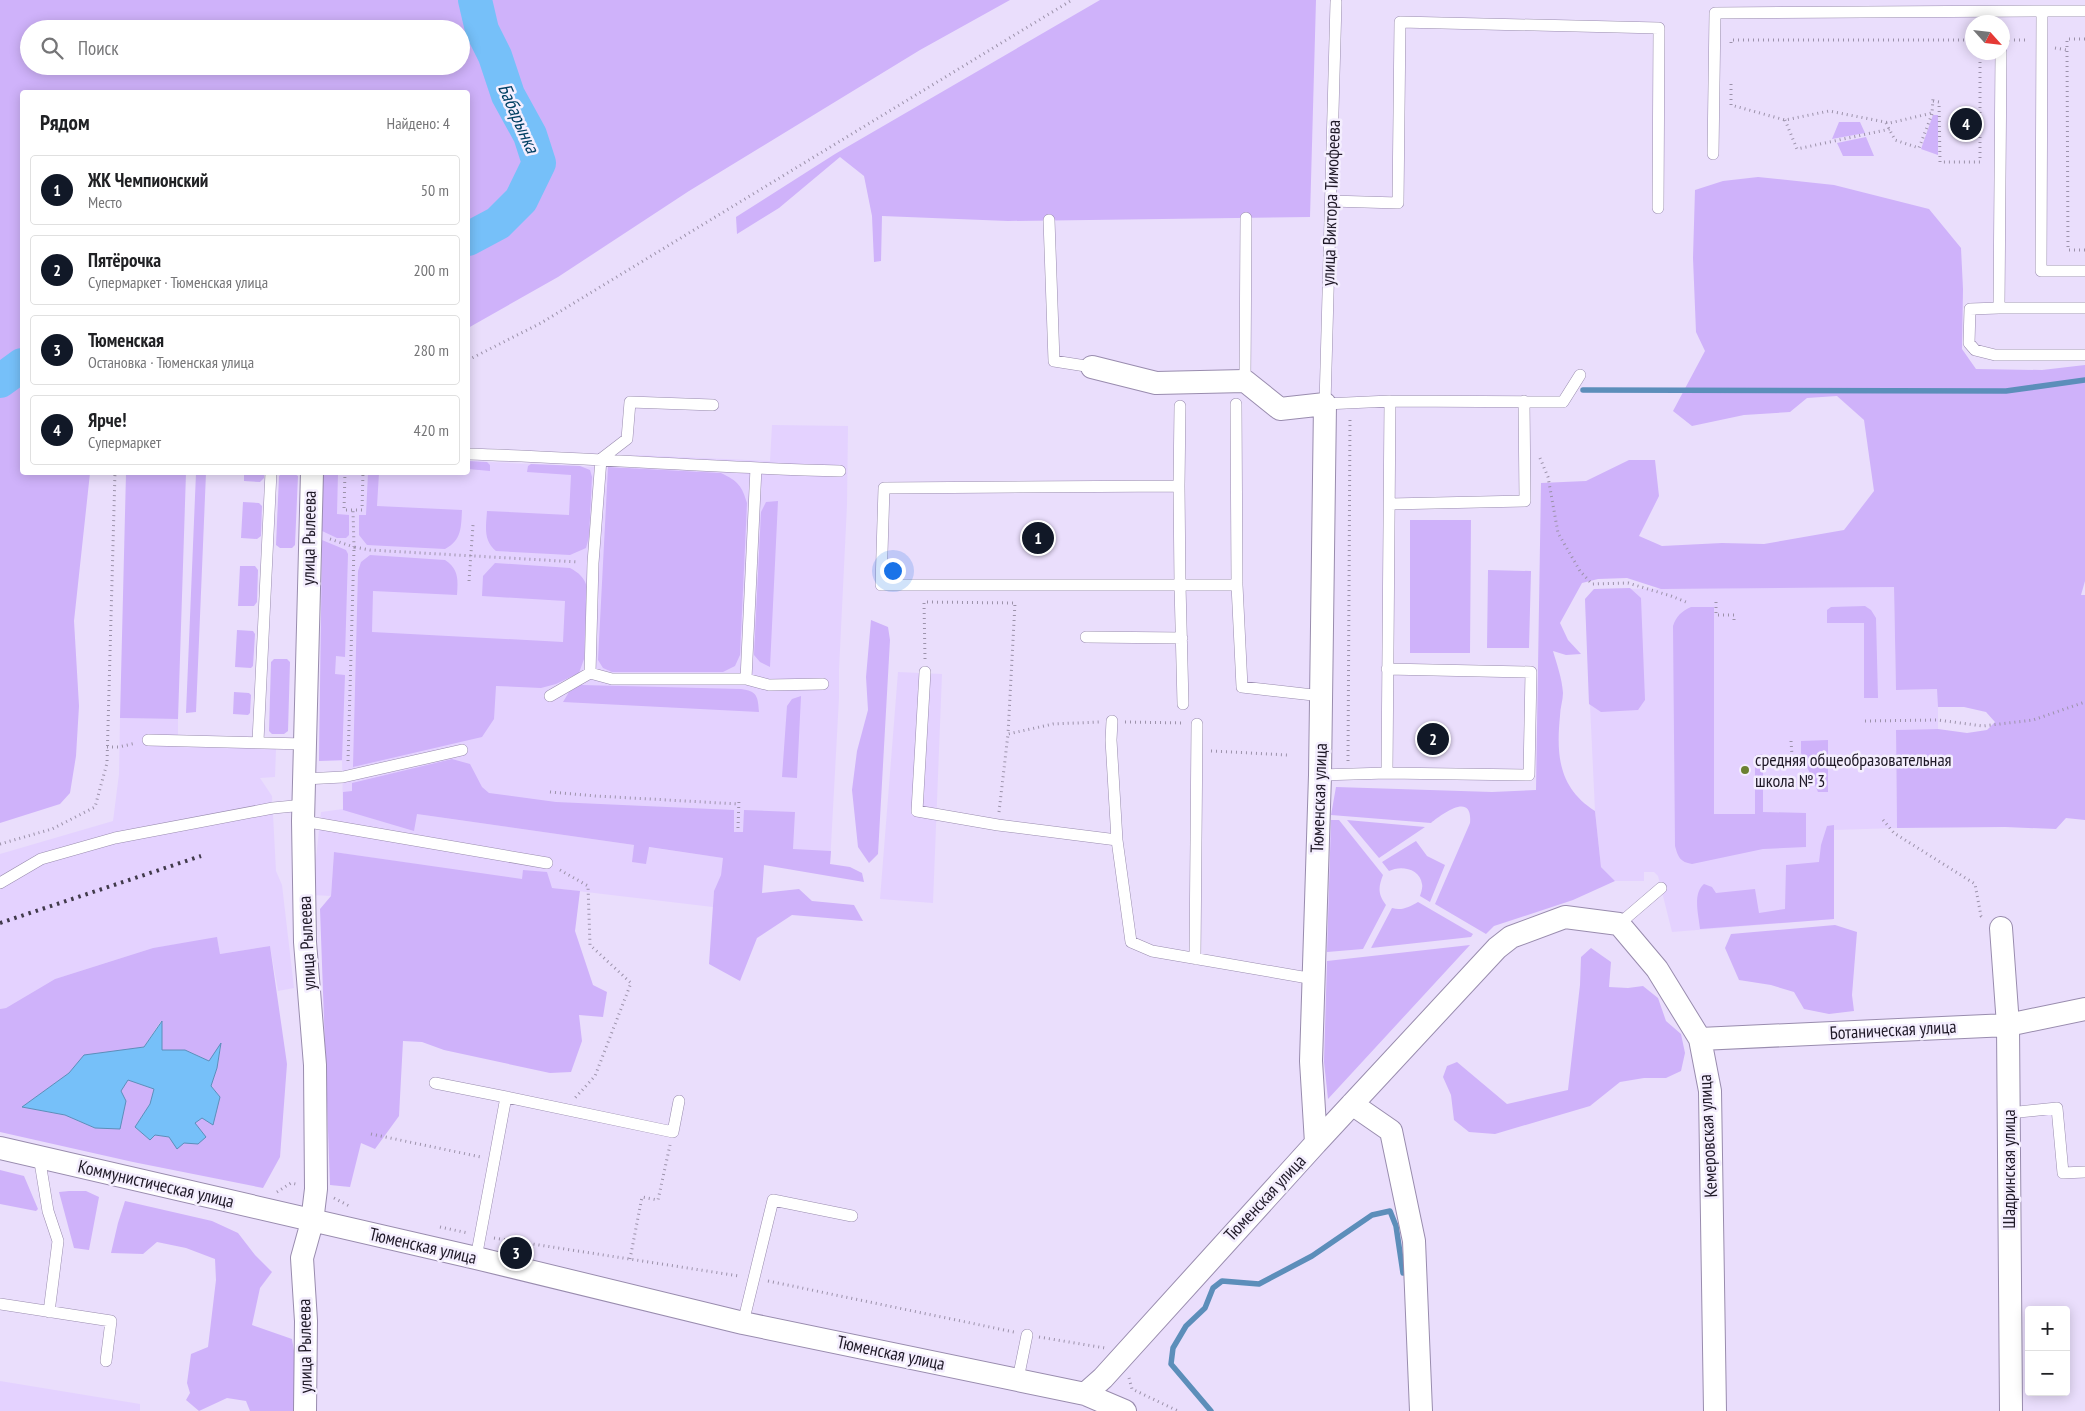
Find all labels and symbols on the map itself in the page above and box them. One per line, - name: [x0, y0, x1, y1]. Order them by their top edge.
- north arrow: [1965, 15, 2010, 60]
- water label: Бабарынка: [493, 80, 545, 158]
- pin: 4: [1950, 105, 1982, 143]
- street label: улица Виктора Тимофеева: [1316, 119, 1345, 287]
- street label: улица Рылеева: [296, 491, 321, 585]
- pin: 1: [1022, 519, 1054, 557]
- your location: [880, 558, 906, 584]
- pin: 2: [1417, 720, 1449, 758]
- street label: Тюменская улица: [1305, 743, 1332, 853]
- place label: средняя общеобразовательная школа № 3: [1755, 748, 1952, 792]
- marker: средняя общеобразовательная школа № 3: [1739, 764, 1751, 776]
- street label: улица Рылеева: [293, 895, 320, 991]
- street label: Ботаническая улица: [1829, 1015, 1957, 1044]
- street label: Кемеровская улица: [1693, 1074, 1722, 1198]
- street label: Шадринская улица: [1997, 1109, 2020, 1229]
- street label: Тюменская улица: [1219, 1150, 1310, 1246]
- street label: Коммунистическая улица: [76, 1154, 236, 1213]
- street label: Тюменская улица: [367, 1222, 479, 1269]
- pin: 3: [500, 1234, 532, 1272]
- street label: улица Рылеева: [292, 1299, 317, 1393]
- street label: Тюменская улица: [835, 1330, 947, 1375]

